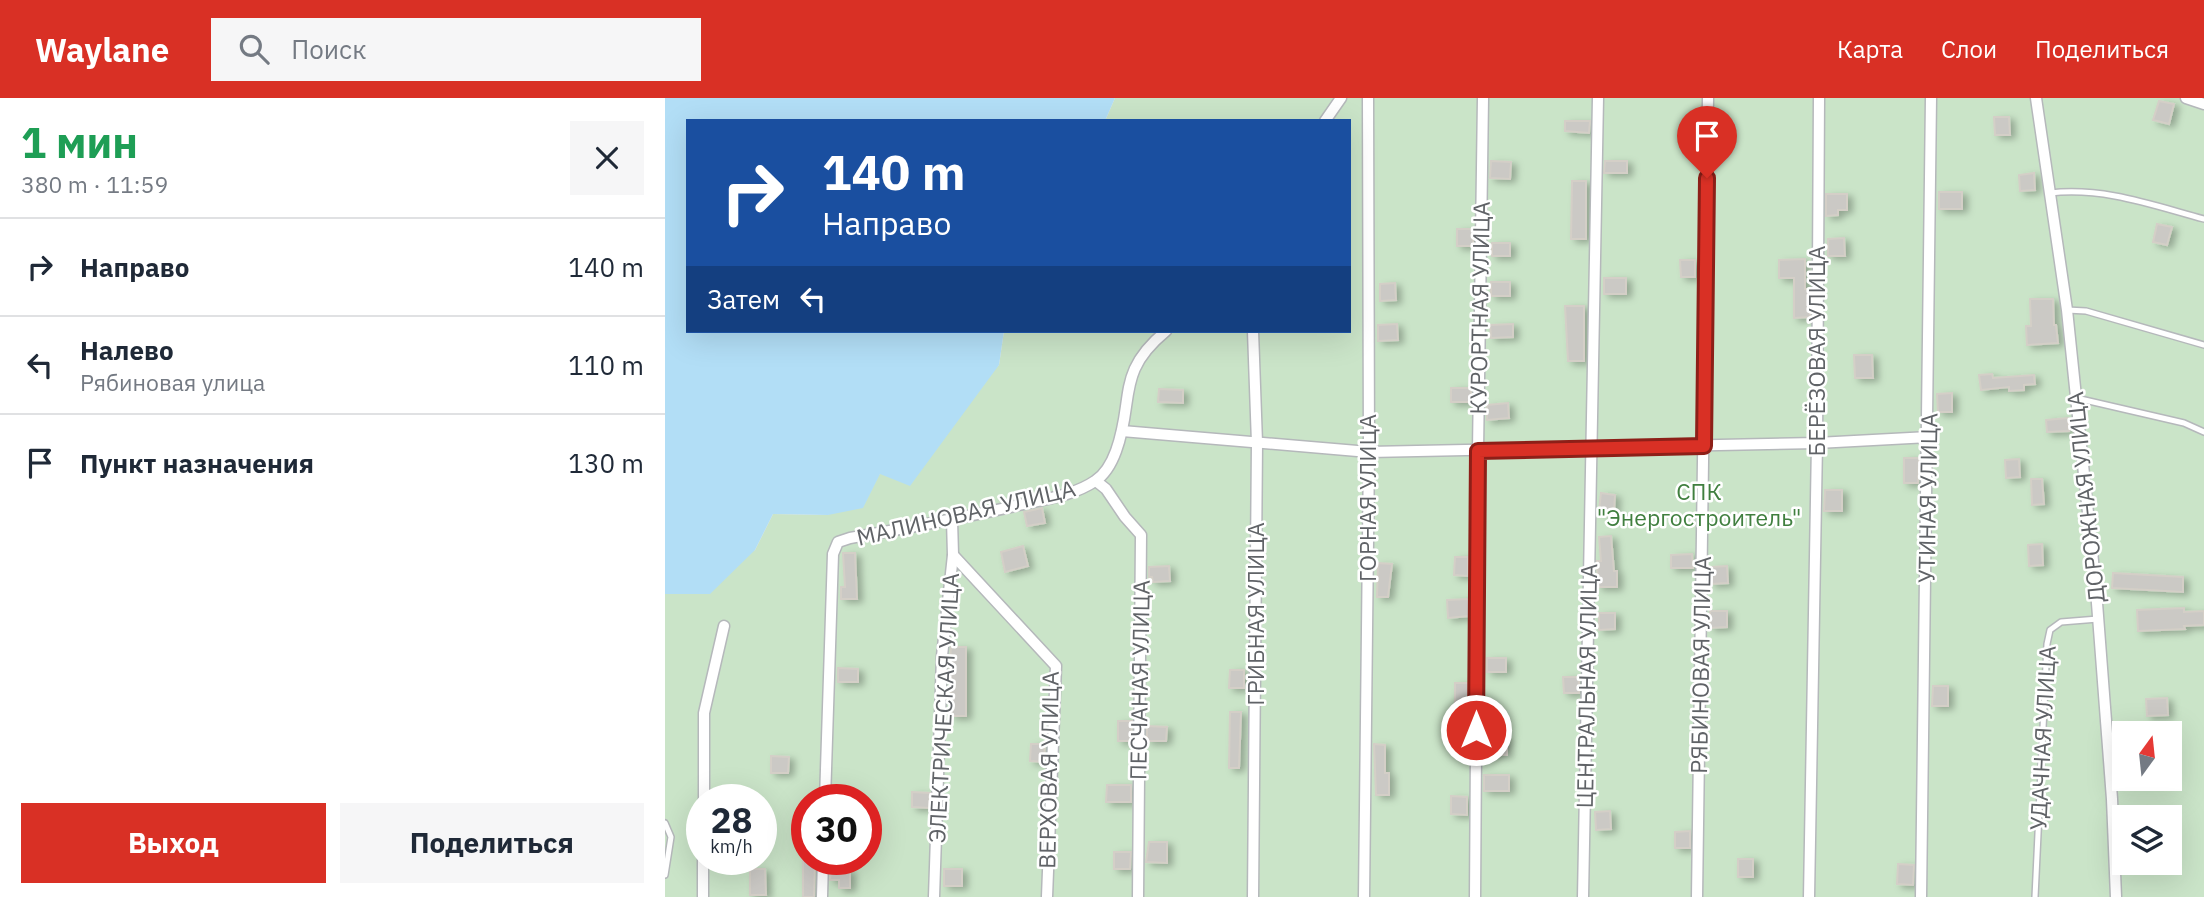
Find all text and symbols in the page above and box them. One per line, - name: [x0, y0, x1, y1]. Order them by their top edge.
- search box: [211, 18, 701, 81]
- text: Waylane: [35, 28, 169, 71]
- icon: search: [235, 30, 273, 68]
- text: Поиск: [291, 32, 366, 66]
- text: Карта: [1837, 33, 1903, 65]
- text: Слои: [1941, 33, 1997, 65]
- text: Поделиться: [2035, 33, 2169, 65]
- pin: [1677, 106, 1737, 178]
- text: 1 мин: [21, 115, 138, 170]
- icon: arrive: [1688, 117, 1726, 155]
- button: close: [570, 121, 644, 195]
- text: 140 m: [822, 140, 966, 203]
- icon: right: [707, 147, 798, 238]
- text: 380 m · 11:59: [21, 169, 168, 199]
- street label: КУРОРТНАЯ УЛИЦА: [1462, 201, 1496, 415]
- text: Направо: [822, 202, 951, 244]
- street label: БЕРЁЗОВАЯ УЛИЦА: [1801, 245, 1831, 456]
- icon: right: [21, 248, 59, 286]
- text: Направо: [80, 250, 189, 284]
- text: 140 m: [568, 250, 644, 284]
- icon: left: [794, 280, 832, 318]
- text: Затем: [707, 282, 780, 316]
- text: Налево: [80, 333, 174, 367]
- icon: left: [21, 346, 59, 384]
- text: 110 m: [568, 348, 644, 382]
- text: Рябиновая улица: [80, 367, 265, 397]
- street label: ДОРОЖНАЯ УЛИЦА: [2059, 390, 2111, 604]
- street label: УТИНАЯ УЛИЦА: [1911, 412, 1943, 583]
- street label: ГОРНАЯ УЛИЦА: [1352, 414, 1382, 582]
- icon: arrive: [21, 444, 59, 482]
- text: Пункт назначения: [80, 446, 314, 480]
- text: 130 m: [568, 446, 644, 480]
- street label: МАЛИНОВАЯ УЛИЦА: [853, 472, 1078, 552]
- park label: СПК "Энергостроитель": [1597, 476, 1801, 532]
- street label: ГРИБНАЯ УЛИЦА: [1240, 522, 1270, 706]
- street label: РЯБИНОВАЯ УЛИЦА: [1683, 556, 1717, 774]
- street label: ЦЕНТРАЛЬНАЯ УЛИЦА: [1569, 563, 1603, 809]
- street label: ЭЛЕКТРИЧЕСКАЯ УЛИЦА: [921, 572, 965, 844]
- street label: ПЕСЧАНАЯ УЛИЦА: [1122, 579, 1156, 780]
- street label: УДАЧНАЯ УЛИЦА: [2022, 645, 2062, 831]
- street label: ВЕРХОВАЯ УЛИЦА: [1031, 671, 1065, 869]
- position arrow: [1439, 693, 1513, 767]
- north arrow: [2112, 721, 2182, 791]
- map controls: [2112, 721, 2182, 875]
- speed limit sign: 30: [791, 784, 882, 875]
- text: 28: [710, 797, 753, 843]
- button: Выход: [21, 803, 326, 883]
- button: Поделиться: [340, 803, 644, 883]
- button: layers: [2112, 805, 2182, 875]
- text: km/h: [710, 835, 753, 858]

